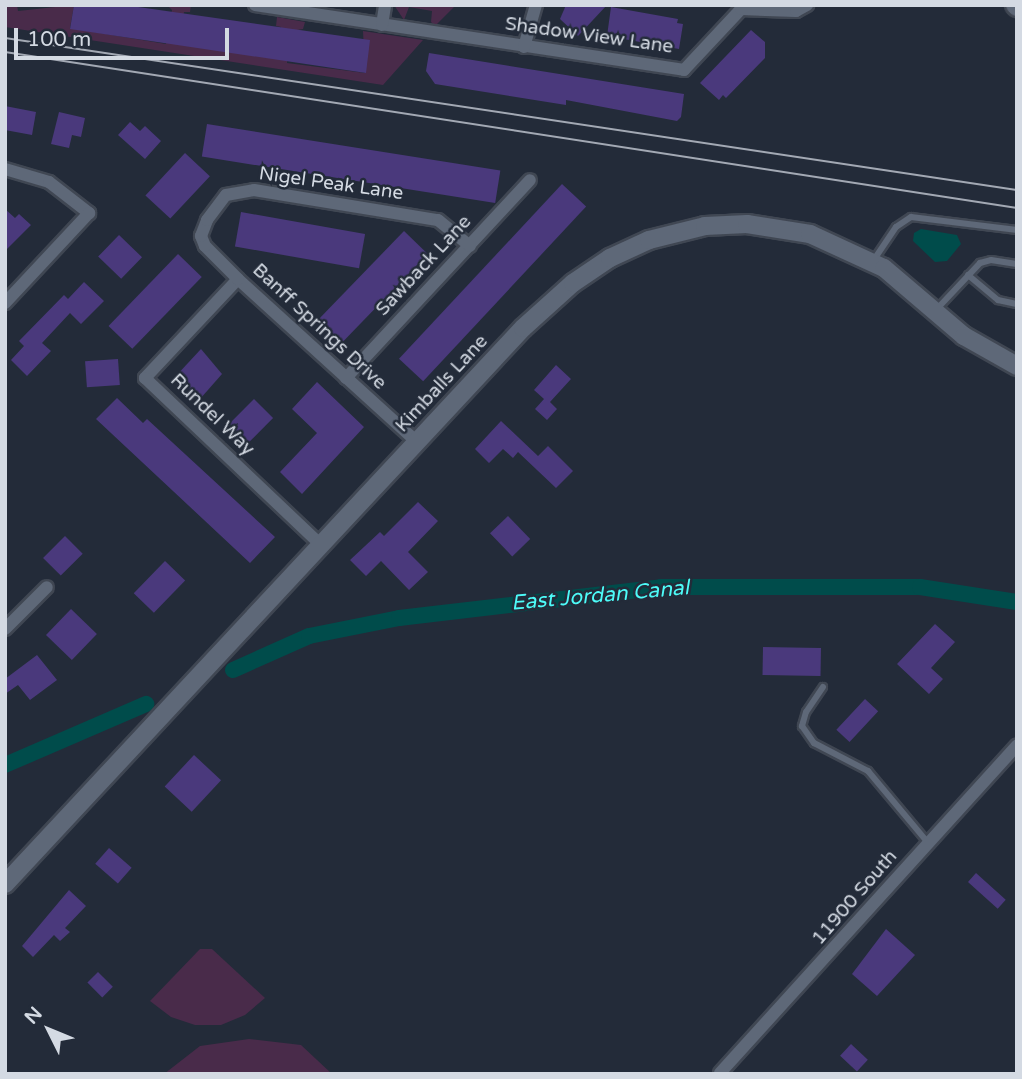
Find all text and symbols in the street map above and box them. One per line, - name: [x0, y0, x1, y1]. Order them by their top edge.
- street label: Shadow View Lane: [503, 13, 675, 59]
- scale bar: [18, 14, 233, 58]
- text: 100 m: [27, 27, 91, 52]
- street label: Nigel Peak Lane: [257, 163, 405, 205]
- street label: Sawback Lane: [372, 211, 476, 321]
- street label: Banff Springs Drive: [247, 259, 391, 395]
- street label: Kimballs Lane: [391, 331, 493, 437]
- street label: Rundel Way: [165, 369, 259, 461]
- water label: East Jordan Canal: [510, 576, 690, 616]
- street label: 11900 South: [808, 846, 902, 950]
- north arrow: [14, 995, 84, 1065]
- text: N: [20, 1003, 47, 1029]

